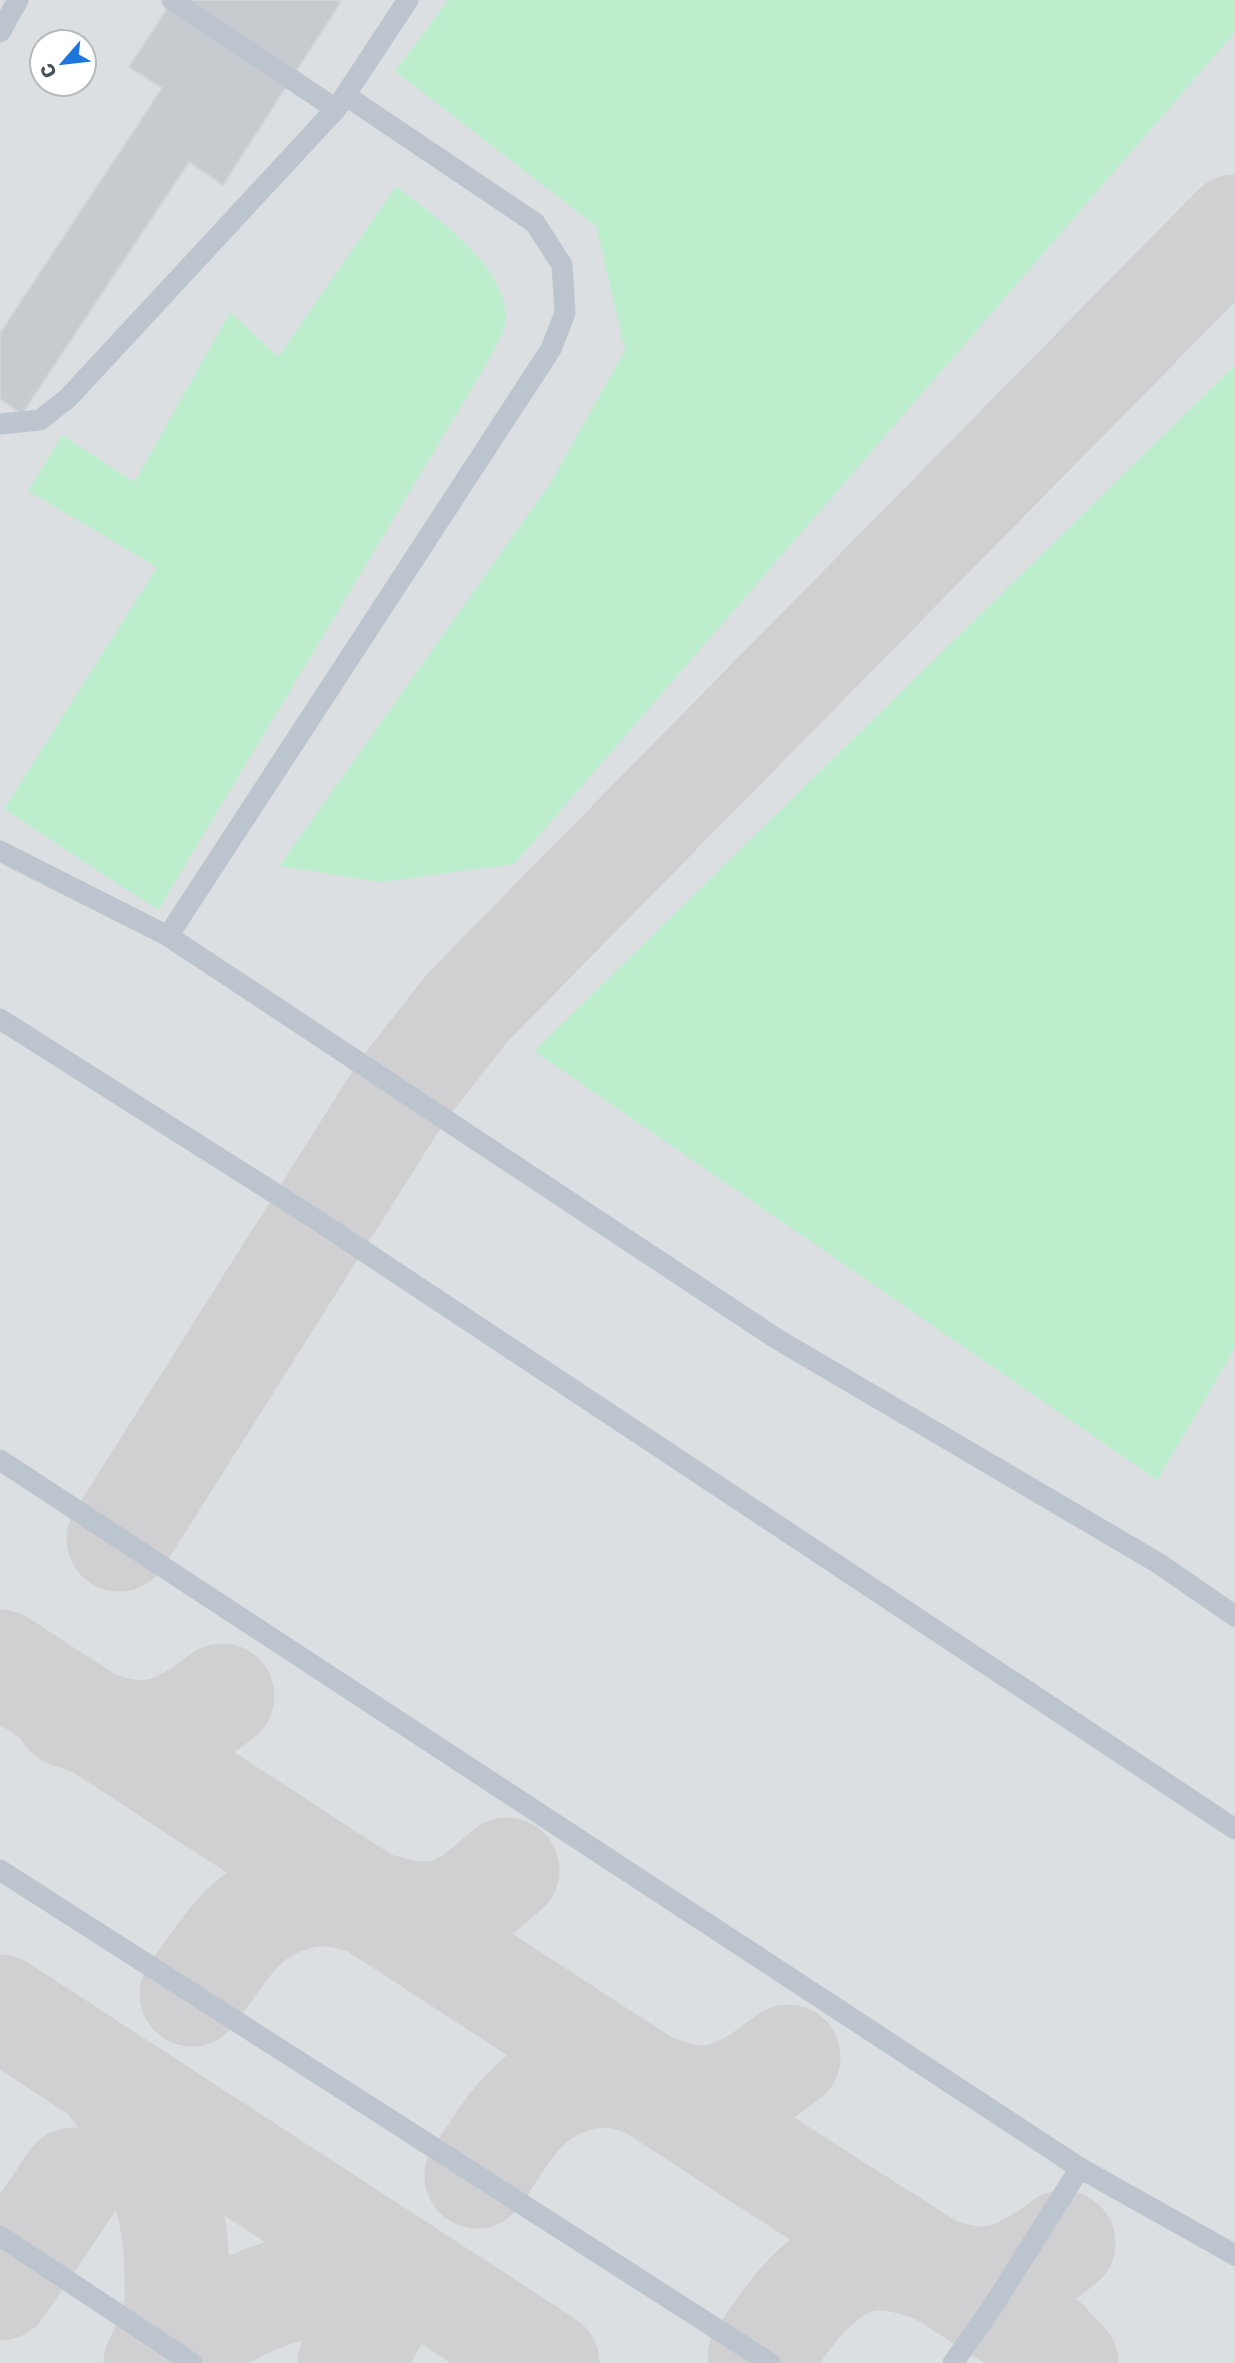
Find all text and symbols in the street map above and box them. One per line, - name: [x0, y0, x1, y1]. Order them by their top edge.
- north arrow: [28, 28, 98, 98]
- text: С: [35, 59, 62, 82]

